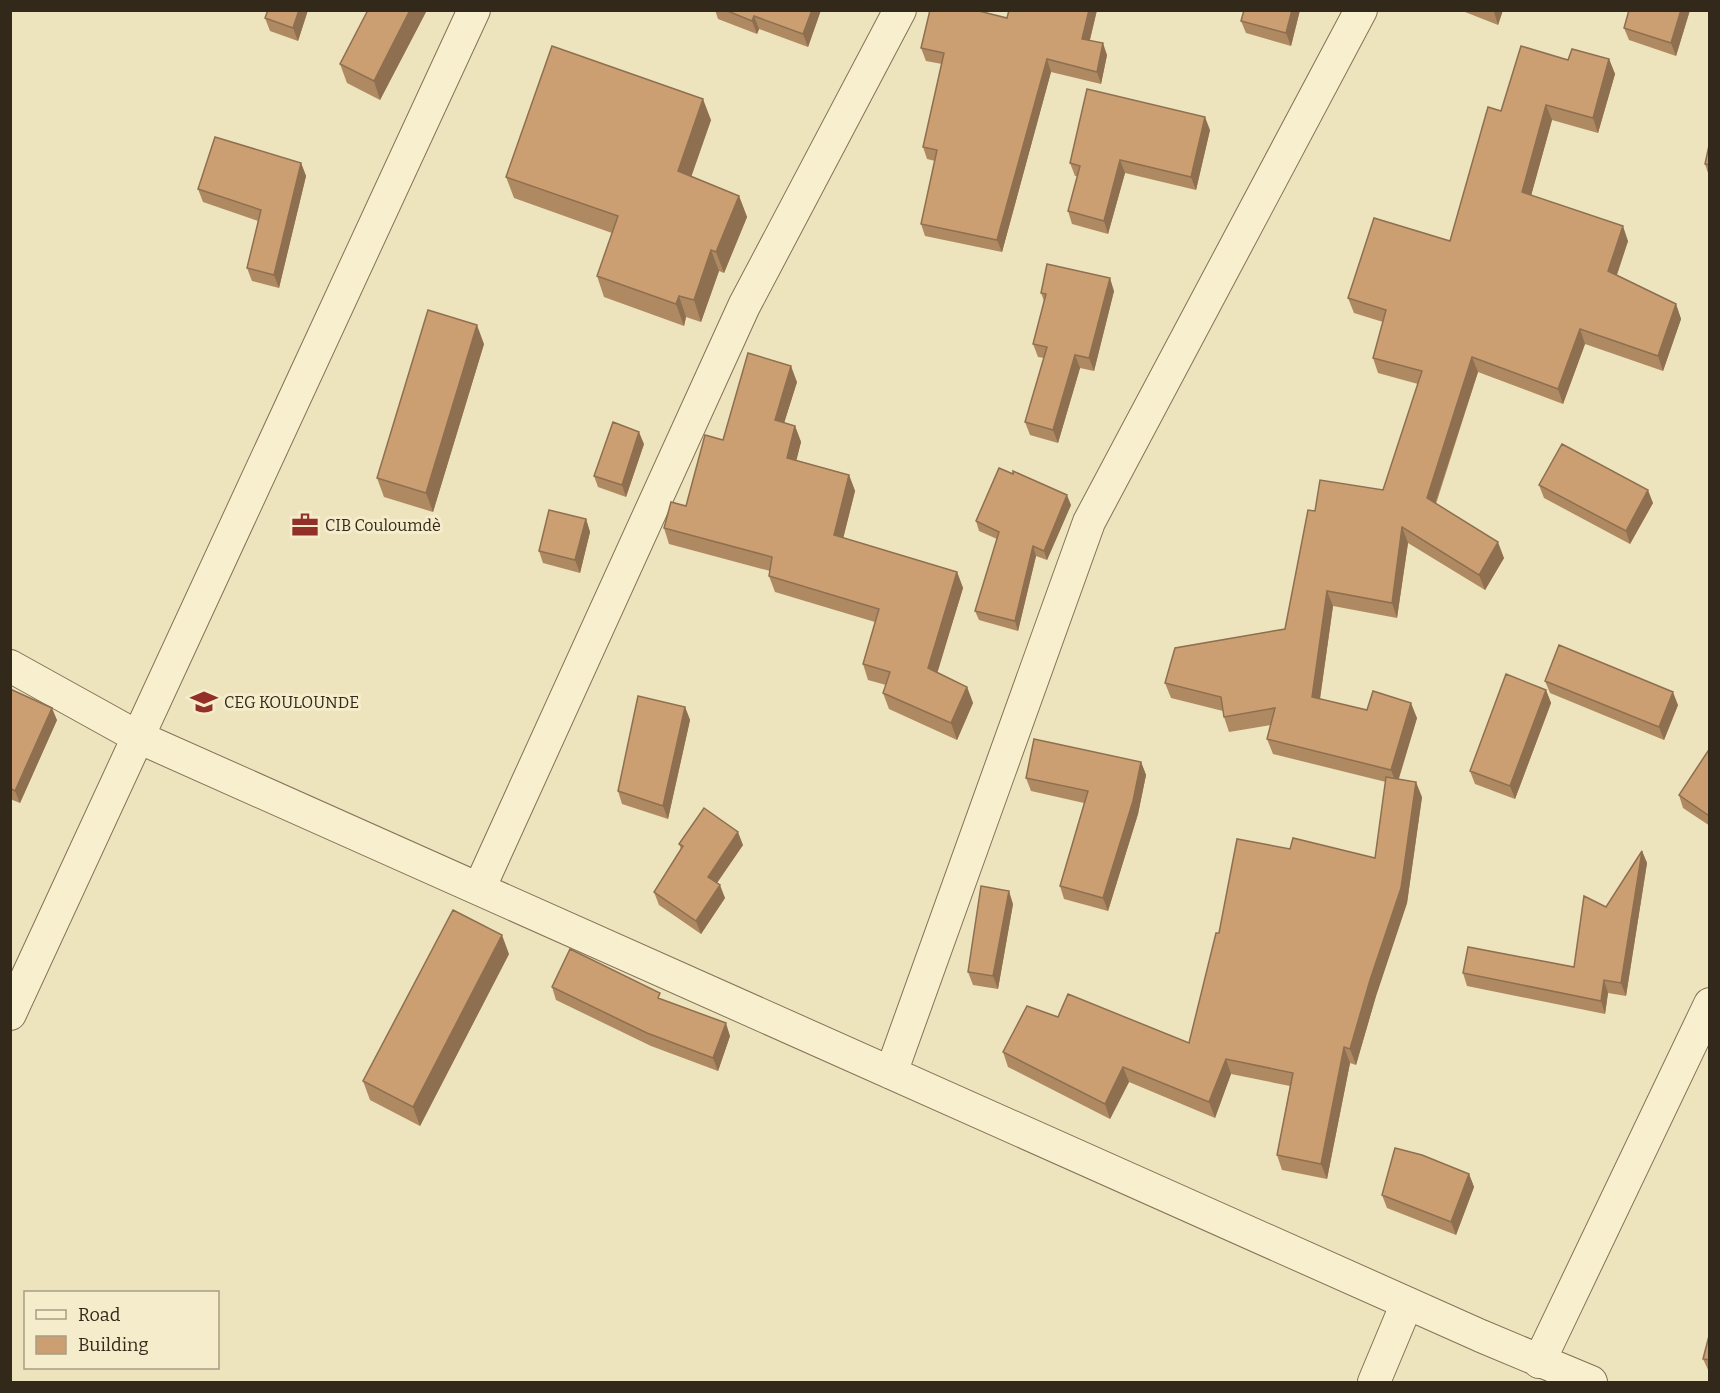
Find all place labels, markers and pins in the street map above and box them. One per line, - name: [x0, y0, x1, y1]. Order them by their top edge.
- office icon: CIB Couloumdè: [290, 510, 320, 540]
- place label: CIB Couloumdè: [325, 516, 441, 535]
- school or university icon: CEG KOULOUNDE: [189, 687, 219, 717]
- place label: CEG KOULOUNDE: [224, 693, 359, 712]

